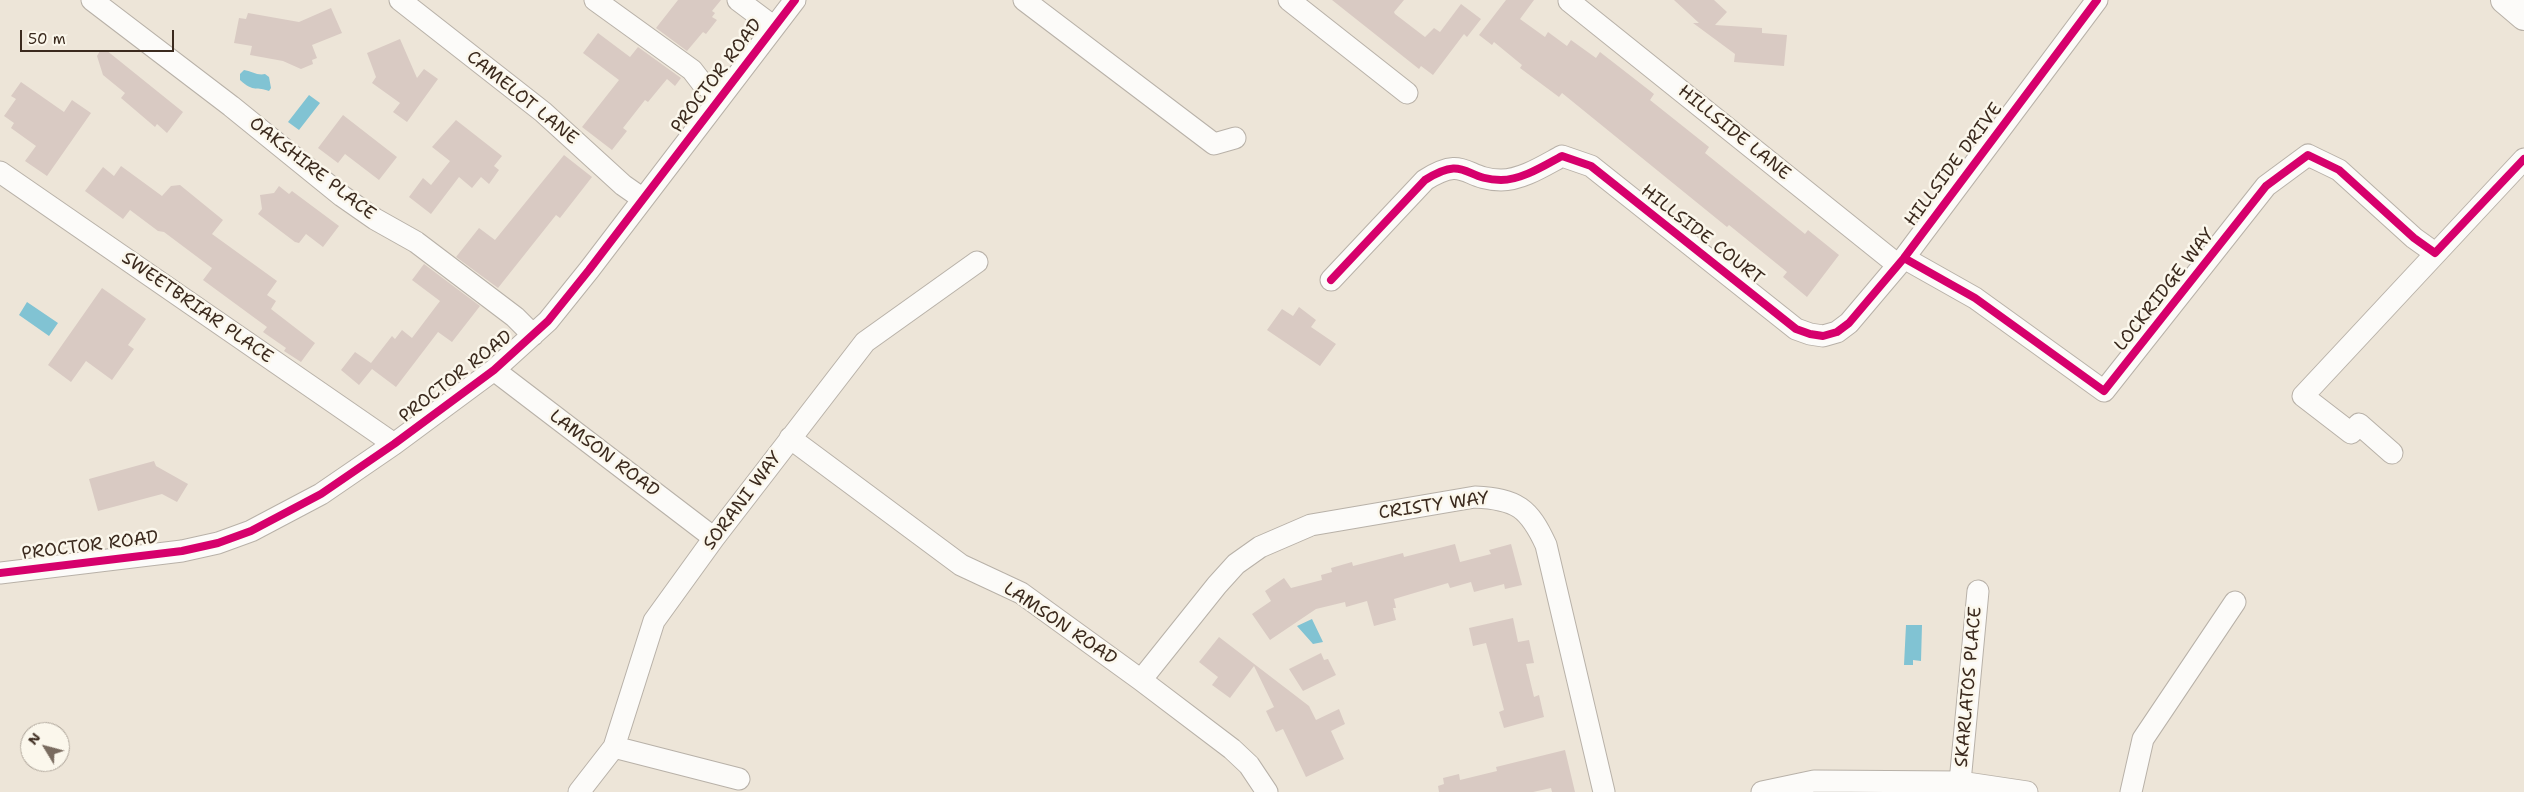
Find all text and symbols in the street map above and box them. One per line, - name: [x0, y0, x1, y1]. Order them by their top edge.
- street label: PROCTOR ROAD: [667, 15, 767, 137]
- scale bar: [22, 20, 176, 52]
- text: 50 m: [28, 29, 66, 49]
- street label: CAMELOT LANE: [462, 46, 582, 150]
- street label: HILLSIDE LANE: [1673, 81, 1795, 185]
- street label: HILLSIDE DRIVE: [1901, 99, 2007, 231]
- street label: OAKSHIRE PLACE: [244, 113, 380, 225]
- street label: HILLSIDE COURT: [1636, 180, 1768, 290]
- street label: LOCKRIDGE WAY: [2110, 224, 2220, 356]
- street label: SWEETBRIAR PLACE: [117, 248, 277, 368]
- street label: PROCTOR ROAD: [395, 326, 517, 428]
- street label: LAMSON ROAD: [545, 406, 663, 502]
- street label: SORANI WAY: [699, 448, 787, 554]
- street label: CRISTY WAY: [1377, 488, 1491, 524]
- street label: PROCTOR ROAD: [20, 527, 160, 565]
- street label: LAMSON ROAD: [999, 578, 1121, 670]
- street label: SKARLATOS PLACE: [1951, 606, 1987, 768]
- north arrow: [20, 722, 70, 772]
- text: N: [23, 729, 44, 748]

